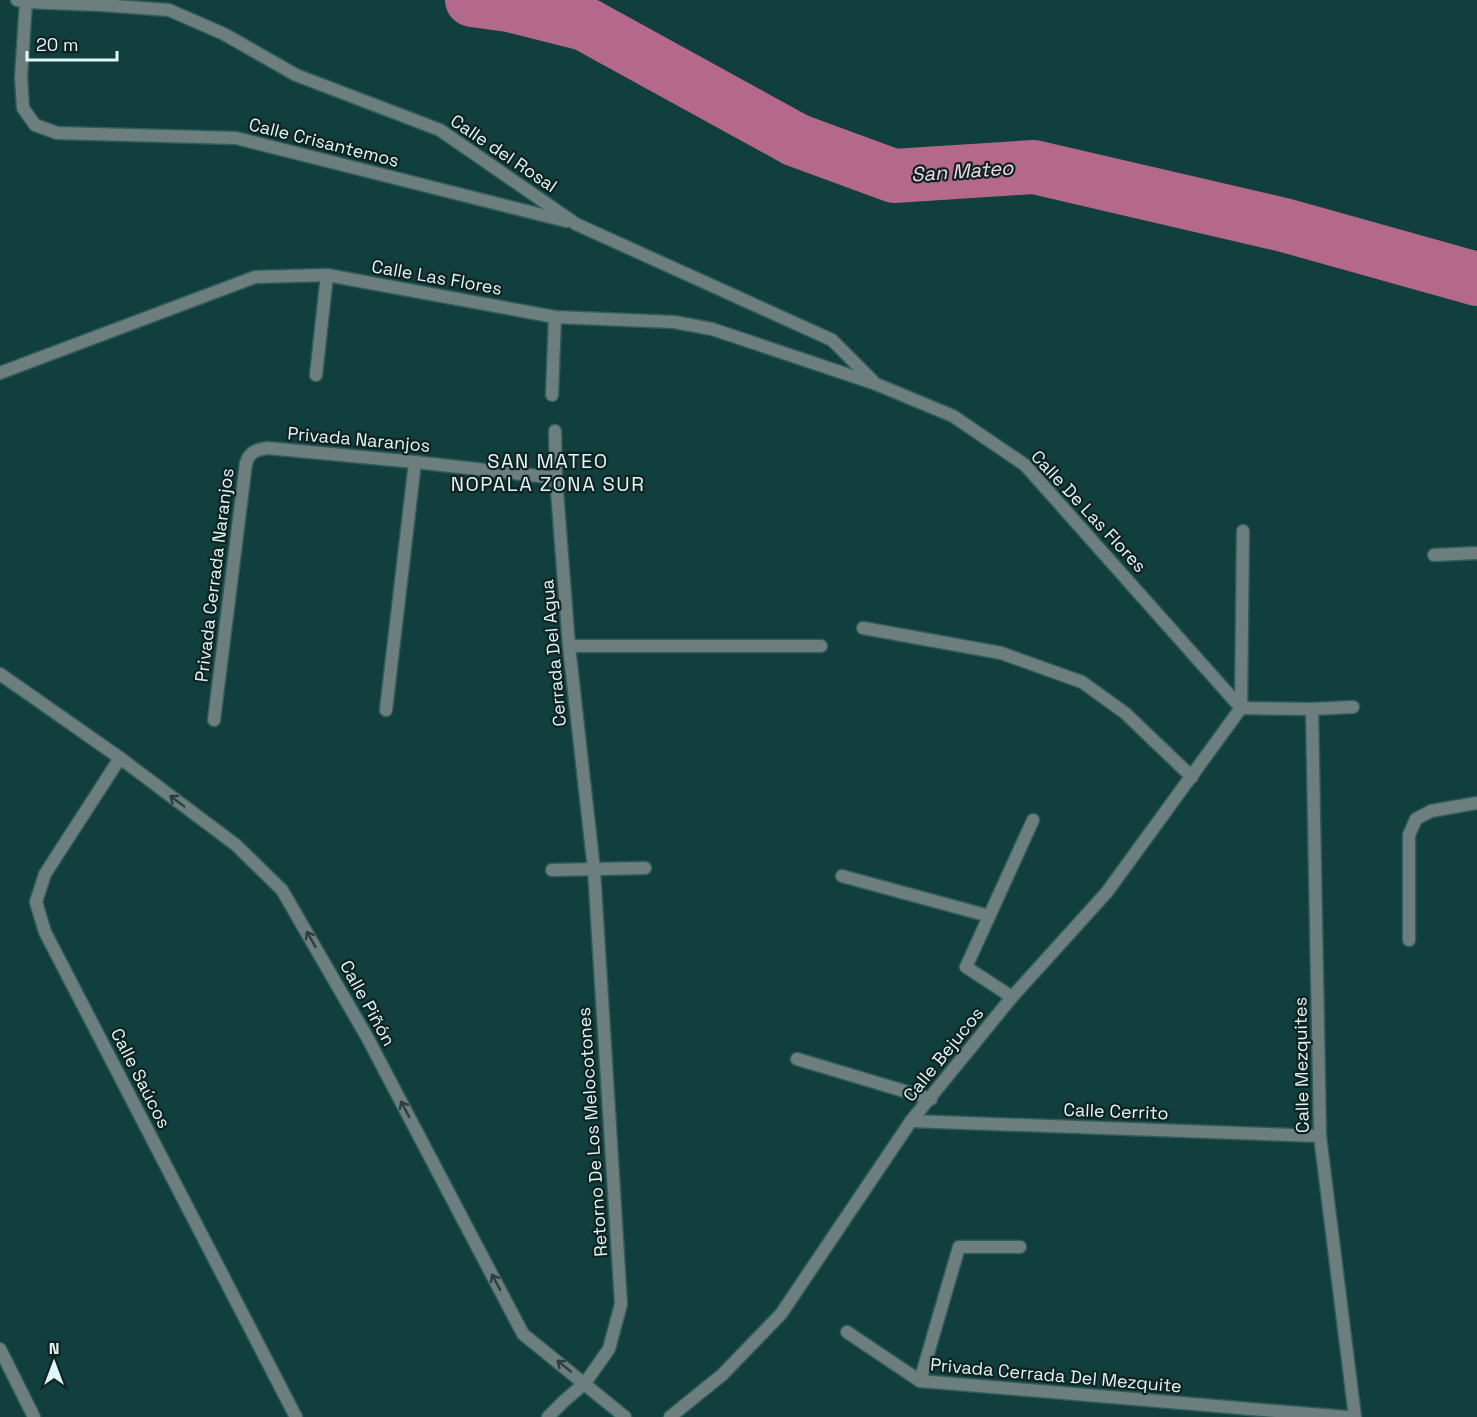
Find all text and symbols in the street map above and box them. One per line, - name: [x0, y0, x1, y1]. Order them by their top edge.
- scale bar: [27, 24, 117, 62]
- text: 20 m: [36, 33, 79, 56]
- street label: Calle del Rosal: [446, 109, 562, 197]
- street label: Calle Crisantemos: [246, 112, 402, 172]
- water label: San Mateo: [910, 154, 1015, 188]
- street label: Calle Las Flores: [370, 254, 504, 300]
- street label: Privada Naranjos: [287, 421, 431, 457]
- street label: Calle De Las Flores: [1026, 445, 1152, 577]
- district label: SAN MATEO NOPALA ZONA SUR: [451, 448, 645, 497]
- street label: Privada Cerrada Naranjos: [189, 467, 239, 683]
- street label: Cerrada Del Agua: [535, 578, 571, 728]
- one-way arrow: [169, 795, 185, 807]
- one-way arrow: [304, 931, 316, 948]
- street label: Calle Piñón: [335, 956, 401, 1050]
- street label: Calle Mezquites: [1288, 997, 1314, 1133]
- street label: Calle Bejucos: [898, 1002, 988, 1106]
- street label: Retorno De Los Melocotones: [572, 1006, 612, 1258]
- street label: Calle Saúcos: [106, 1024, 176, 1132]
- street label: Calle Cerrito: [1063, 1098, 1169, 1124]
- one-way arrow: [399, 1101, 410, 1119]
- one-way arrow: [490, 1274, 502, 1291]
- north arrow: [24, 1333, 84, 1393]
- text: N: [49, 1338, 59, 1359]
- street label: Privada Cerrada Del Mezquite: [929, 1353, 1183, 1397]
- one-way arrow: [556, 1360, 572, 1373]

